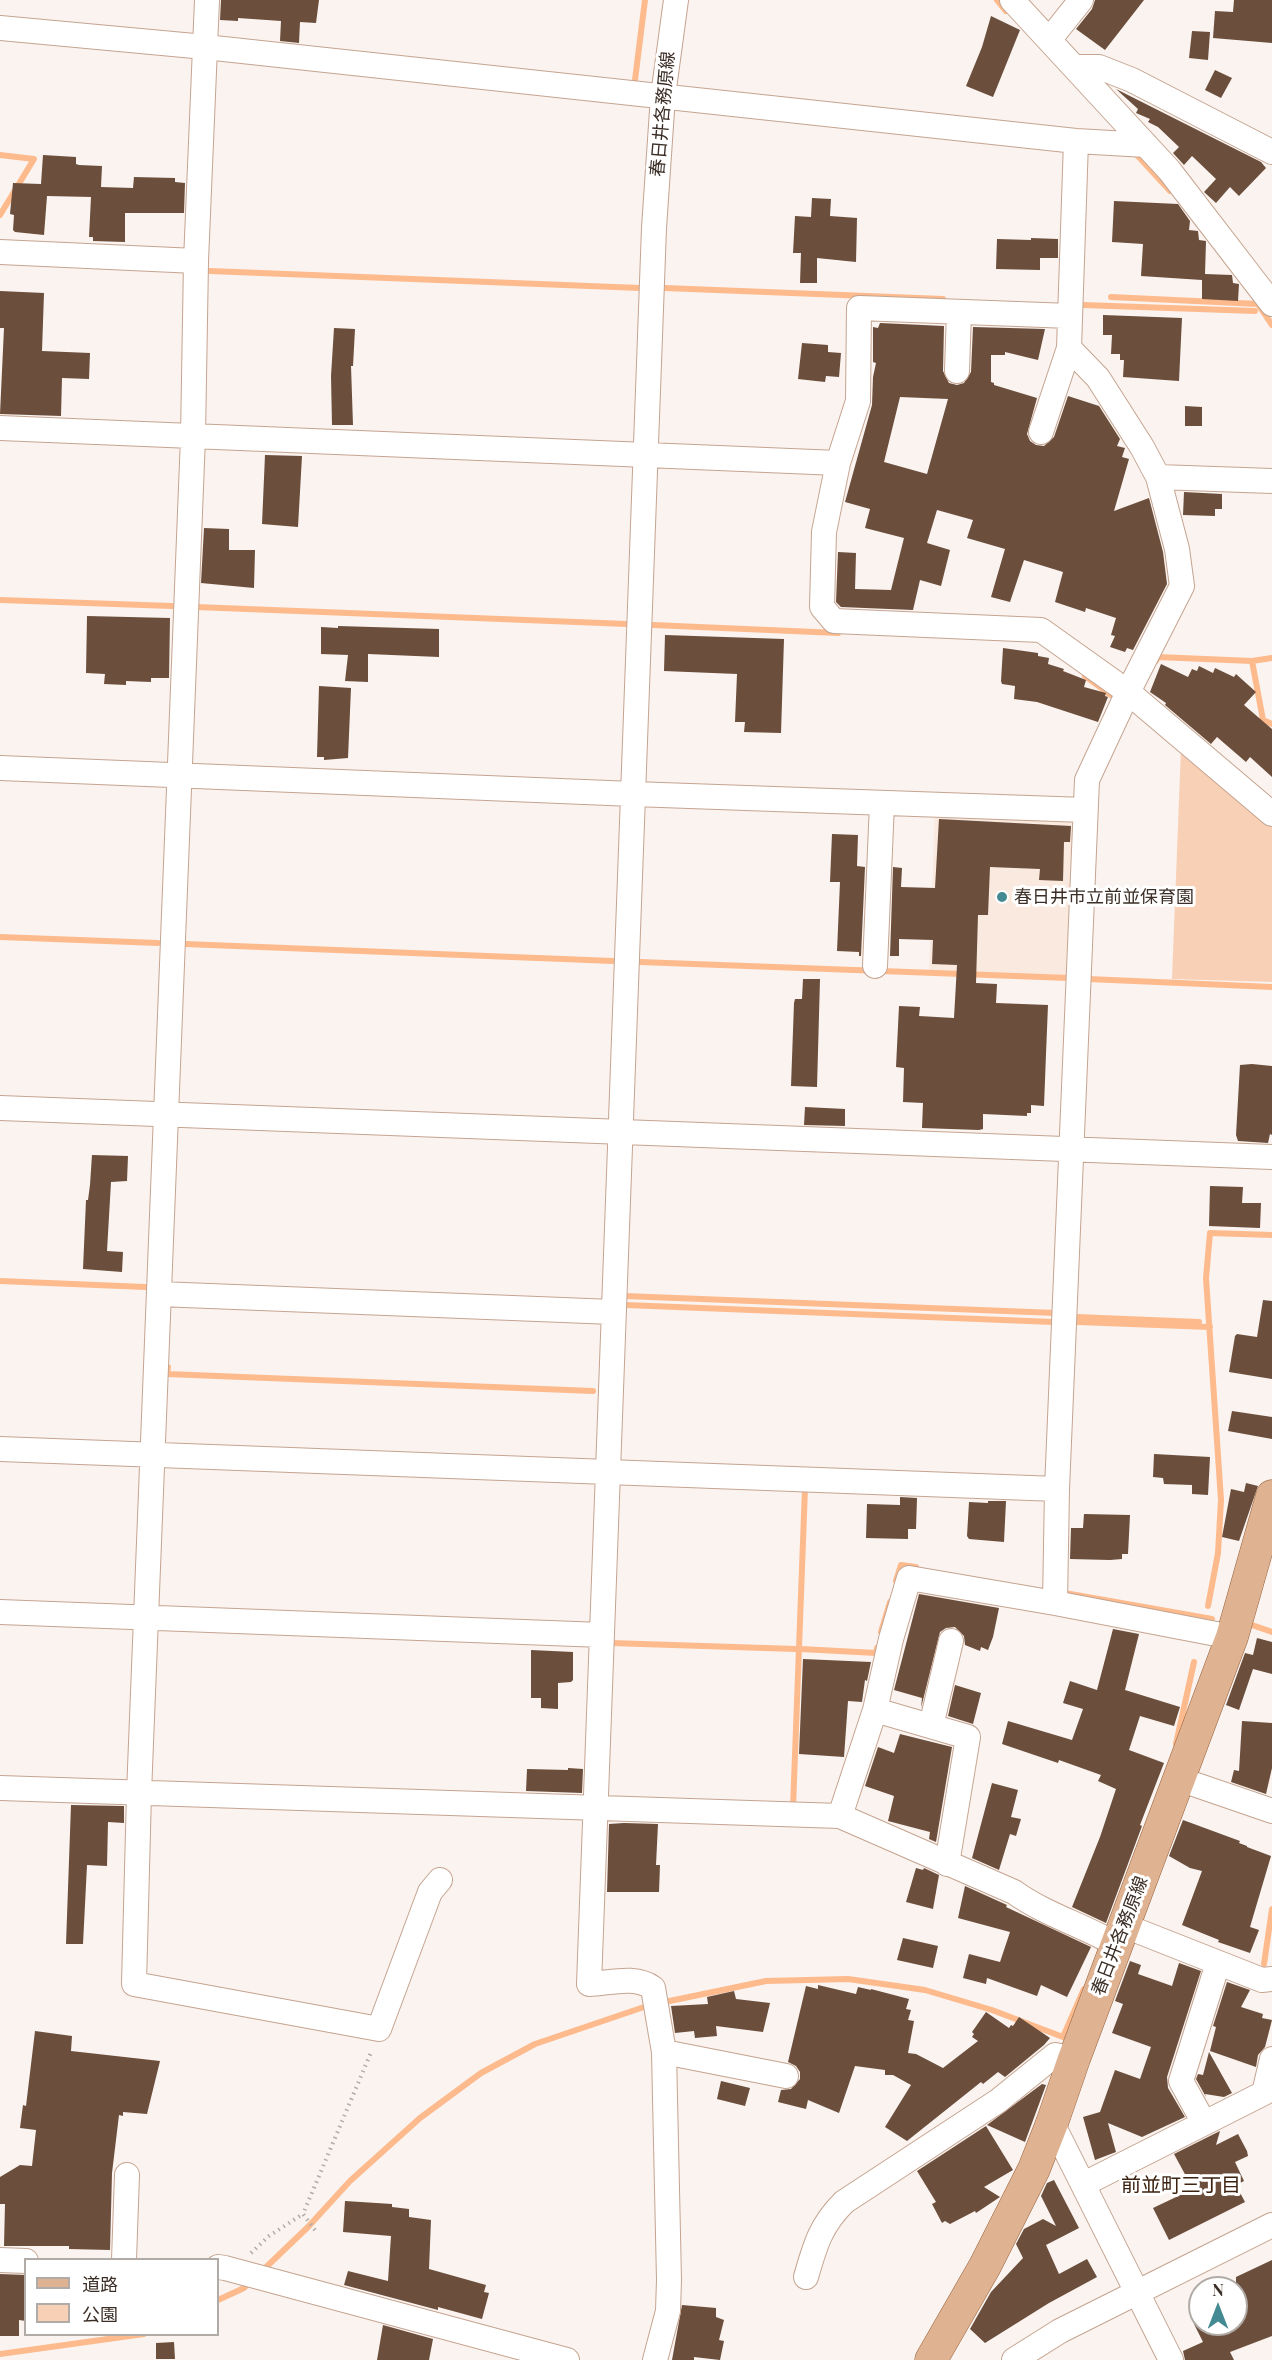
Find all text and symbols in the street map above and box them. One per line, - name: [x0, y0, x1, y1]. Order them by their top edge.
- street label: 春日井各務原線: [647, 50, 679, 178]
- place label: 春日井市立前並保育園: [1014, 886, 1194, 908]
- marker: 春日井市立前並保育園: [995, 890, 1009, 904]
- street label: 春日井各務原線: [1087, 1873, 1153, 1999]
- district label: 前並町三丁目: [1121, 2174, 1241, 2198]
- legend: [24, 2258, 219, 2336]
- text: 道路: [82, 2272, 118, 2296]
- north arrow: [1188, 2276, 1248, 2336]
- text: N: [1212, 2279, 1224, 2300]
- text: 公園: [82, 2302, 118, 2326]

